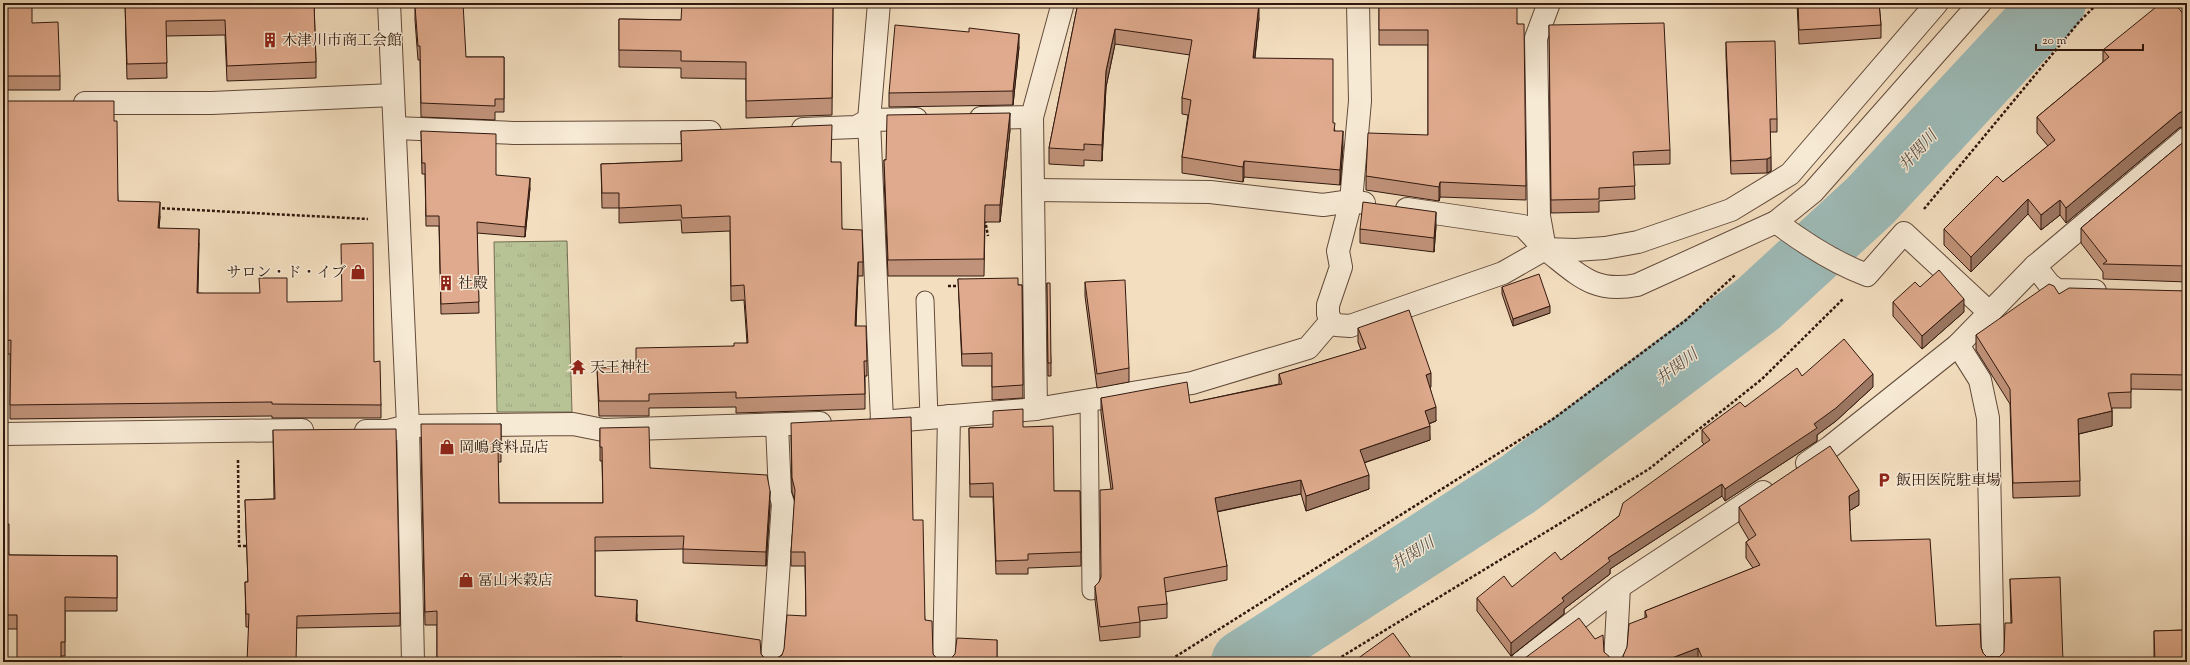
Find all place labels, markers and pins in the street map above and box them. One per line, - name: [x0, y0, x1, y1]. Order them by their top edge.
- building icon: 木津川市商工会館: [261, 31, 279, 49]
- place label: 木津川市商工会館: [282, 31, 402, 52]
- place label: サロン・ド・イブ: [226, 263, 346, 284]
- shop icon: サロン・ド・イブ: [349, 263, 367, 281]
- building icon: 社殿: [437, 274, 455, 292]
- place label: 社殿: [458, 274, 488, 295]
- temple icon: 天王神社: [569, 358, 587, 376]
- place label: 天王神社: [590, 358, 650, 379]
- shop icon: 岡嶋食料品店: [438, 438, 456, 456]
- place label: 岡嶋食料品店: [459, 438, 549, 459]
- parking icon: 飯田医院駐車場: [1875, 471, 1893, 489]
- place label: 飯田医院駐車場: [1896, 471, 2001, 492]
- shop icon: 冨山米穀店: [457, 571, 475, 589]
- place label: 冨山米穀店: [478, 571, 553, 592]

